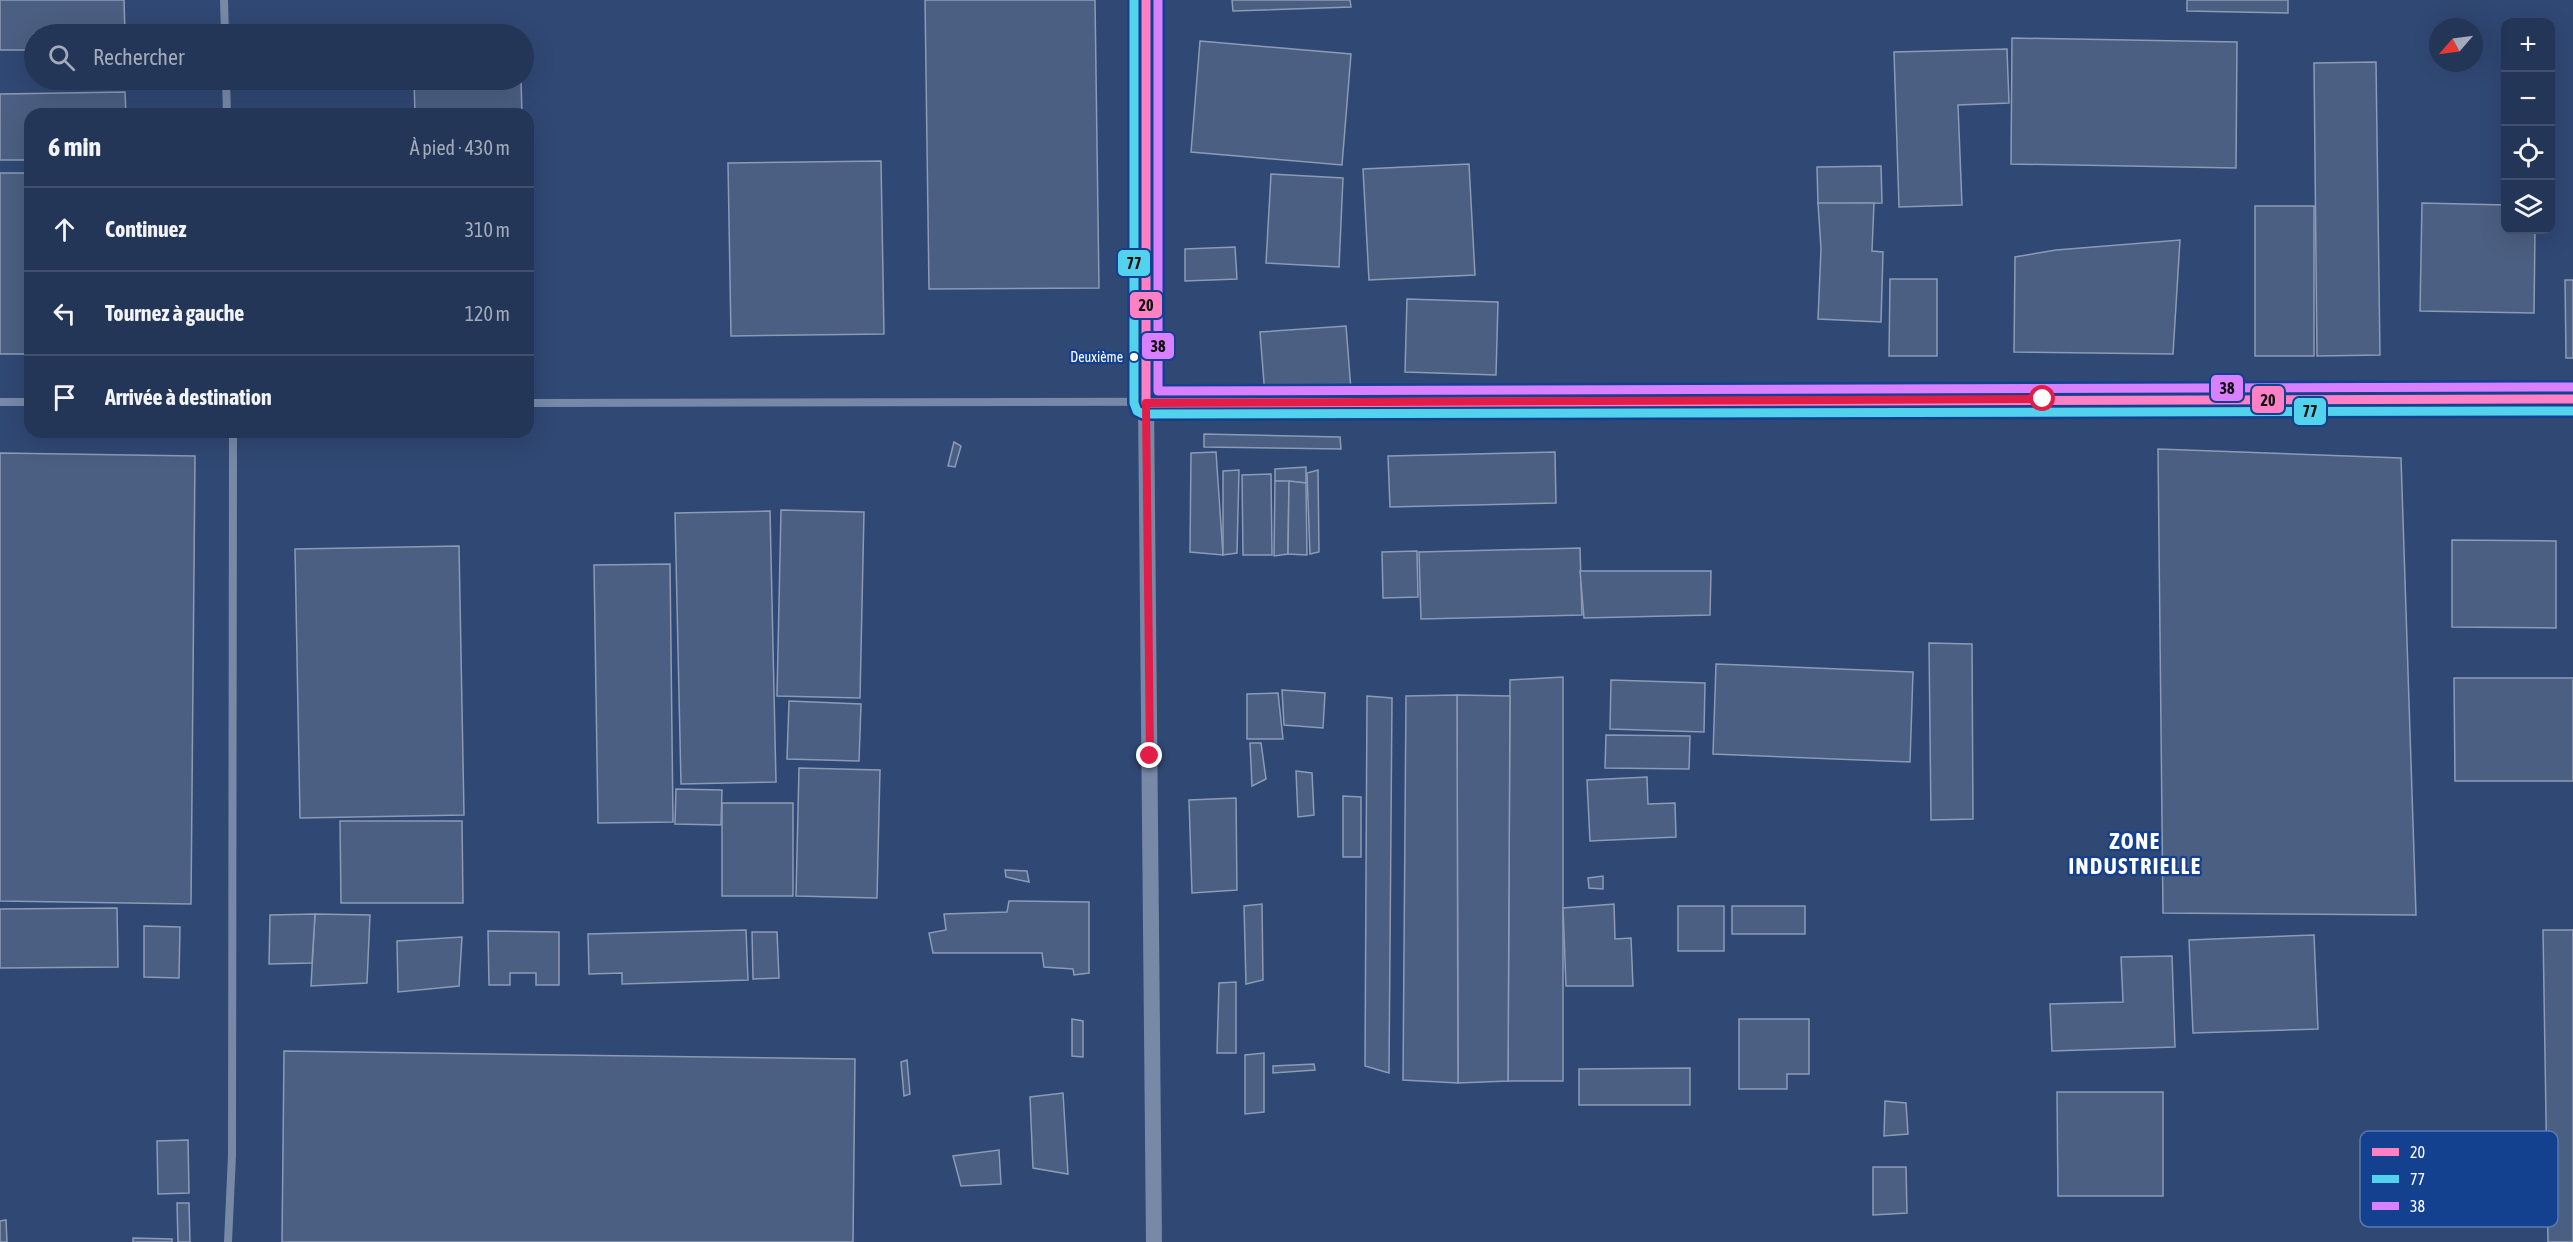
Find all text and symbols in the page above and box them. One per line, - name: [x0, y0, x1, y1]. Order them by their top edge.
- north arrow: [2429, 18, 2483, 72]
- map controls: [2501, 18, 2555, 234]
- button: +: [2501, 18, 2555, 72]
- search box: [24, 24, 534, 90]
- icon: search: [45, 41, 78, 74]
- text: Rechercher: [93, 44, 184, 70]
- button: −: [2501, 72, 2555, 126]
- button: locate: [2501, 126, 2555, 180]
- text: 6 min: [48, 132, 101, 162]
- text: À pied · 430 m: [410, 136, 510, 159]
- button: layers: [2501, 180, 2555, 234]
- icon: ahead: [48, 213, 81, 246]
- text: Continuez: [105, 216, 187, 242]
- text: 310 m: [465, 218, 510, 241]
- line badge: 77: [1117, 249, 1151, 277]
- text: 77: [1126, 254, 1142, 272]
- line badge: 20: [1129, 291, 1163, 319]
- text: 20: [1138, 296, 1154, 314]
- icon: left: [48, 297, 81, 330]
- text: Tournez à gauche: [105, 300, 244, 326]
- text: 120 m: [465, 302, 510, 325]
- line badge: 38: [1141, 332, 1175, 360]
- text: 38: [1150, 337, 1166, 355]
- place label: Deuxième: [1070, 349, 1123, 365]
- marker: Deuxième: [1128, 351, 1140, 363]
- line badge: 38: [2210, 374, 2244, 402]
- text: 38: [2219, 379, 2235, 397]
- icon: arrive: [48, 381, 81, 414]
- text: Arrivée à destination: [105, 384, 272, 410]
- route start: [2029, 385, 2055, 411]
- line badge: 20: [2251, 385, 2285, 414]
- text: 20: [2260, 391, 2276, 409]
- line badge: 77: [2293, 397, 2327, 426]
- text: 77: [2302, 402, 2318, 420]
- route end: [1136, 742, 1162, 768]
- district label: ZONE INDUSTRIELLE: [2068, 828, 2202, 879]
- legend: [2360, 1131, 2558, 1227]
- text: 20: [2410, 1143, 2425, 1161]
- text: 77: [2410, 1170, 2425, 1188]
- text: 38: [2410, 1197, 2425, 1215]

